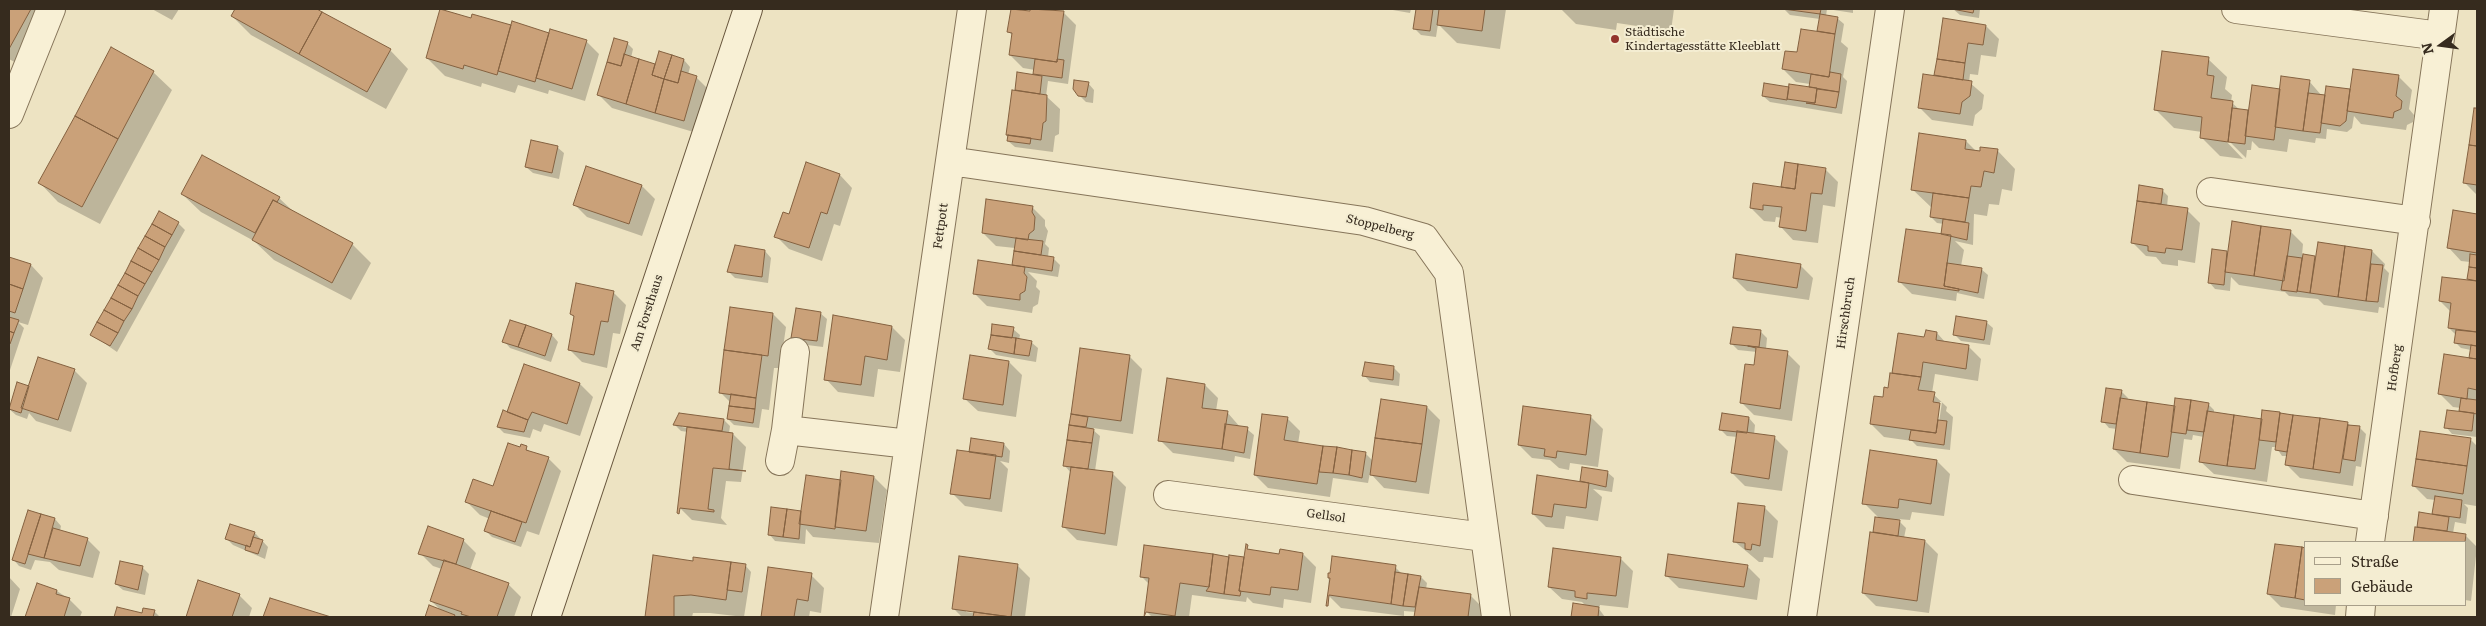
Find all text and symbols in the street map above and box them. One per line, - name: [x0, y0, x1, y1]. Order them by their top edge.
- north arrow: [2416, 20, 2466, 70]
- place label: Städtische Kindertagesstätte Kleeblatt: [1625, 25, 1780, 53]
- marker: Städtische Kindertagesstätte Kleeblatt: [1609, 33, 1621, 45]
- text: N: [2415, 41, 2438, 57]
- street label: Fettpott: [931, 202, 951, 250]
- street label: Stoppelberg: [1345, 212, 1415, 242]
- street label: Am Forsthaus: [628, 273, 666, 353]
- street label: Hirschbruch: [1834, 276, 1858, 350]
- street label: Hofberg: [2385, 344, 2405, 392]
- street label: Gellsol: [1305, 506, 1347, 526]
- legend: [2304, 541, 2466, 606]
- text: Straße: [2351, 549, 2399, 572]
- text: Gebäude: [2351, 574, 2413, 597]

